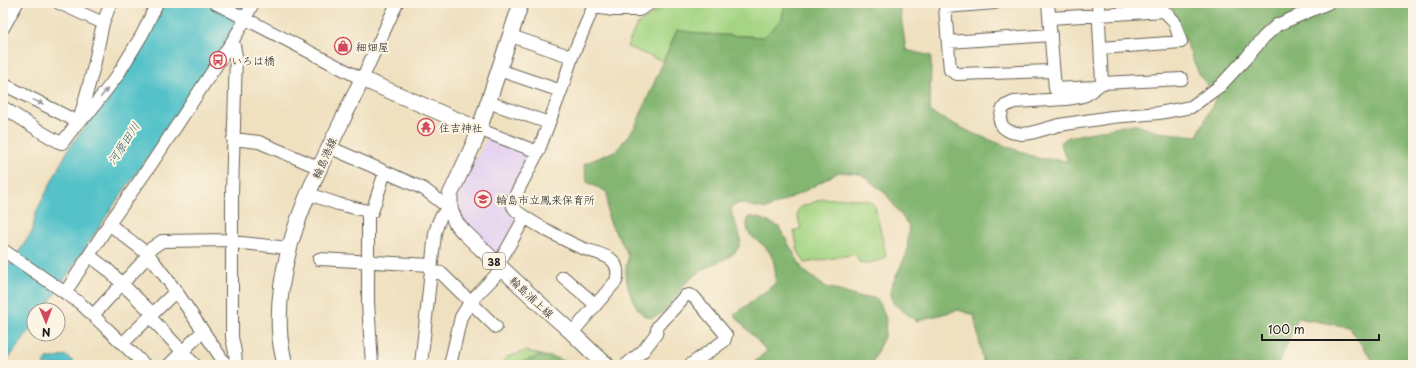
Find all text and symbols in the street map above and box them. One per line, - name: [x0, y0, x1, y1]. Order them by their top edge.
- shop icon: 細畑屋: [333, 36, 353, 56]
- place label: 細畑屋: [356, 38, 389, 55]
- bus stop icon: いろは橋: [208, 50, 228, 70]
- place label: いろは橋: [231, 52, 275, 69]
- one-way arrow: [99, 88, 108, 99]
- one-way arrow: [32, 99, 43, 105]
- temple icon: 住吉神社: [416, 117, 436, 137]
- water label: 河原田川: [102, 118, 144, 168]
- place label: 住吉神社: [439, 119, 483, 136]
- street label: 輪島港線: [307, 134, 341, 182]
- school or university icon: 輪島市立鳳来保育所: [473, 189, 493, 209]
- place label: 輪島市立鳳来保育所: [496, 191, 595, 208]
- road number: 38: [483, 253, 505, 269]
- street label: 輪島浦上線: [506, 272, 558, 322]
- north arrow: [26, 302, 66, 342]
- scale bar: [1262, 316, 1379, 342]
- text: 100 m: [1268, 320, 1305, 338]
- text: N: [41, 324, 51, 341]

